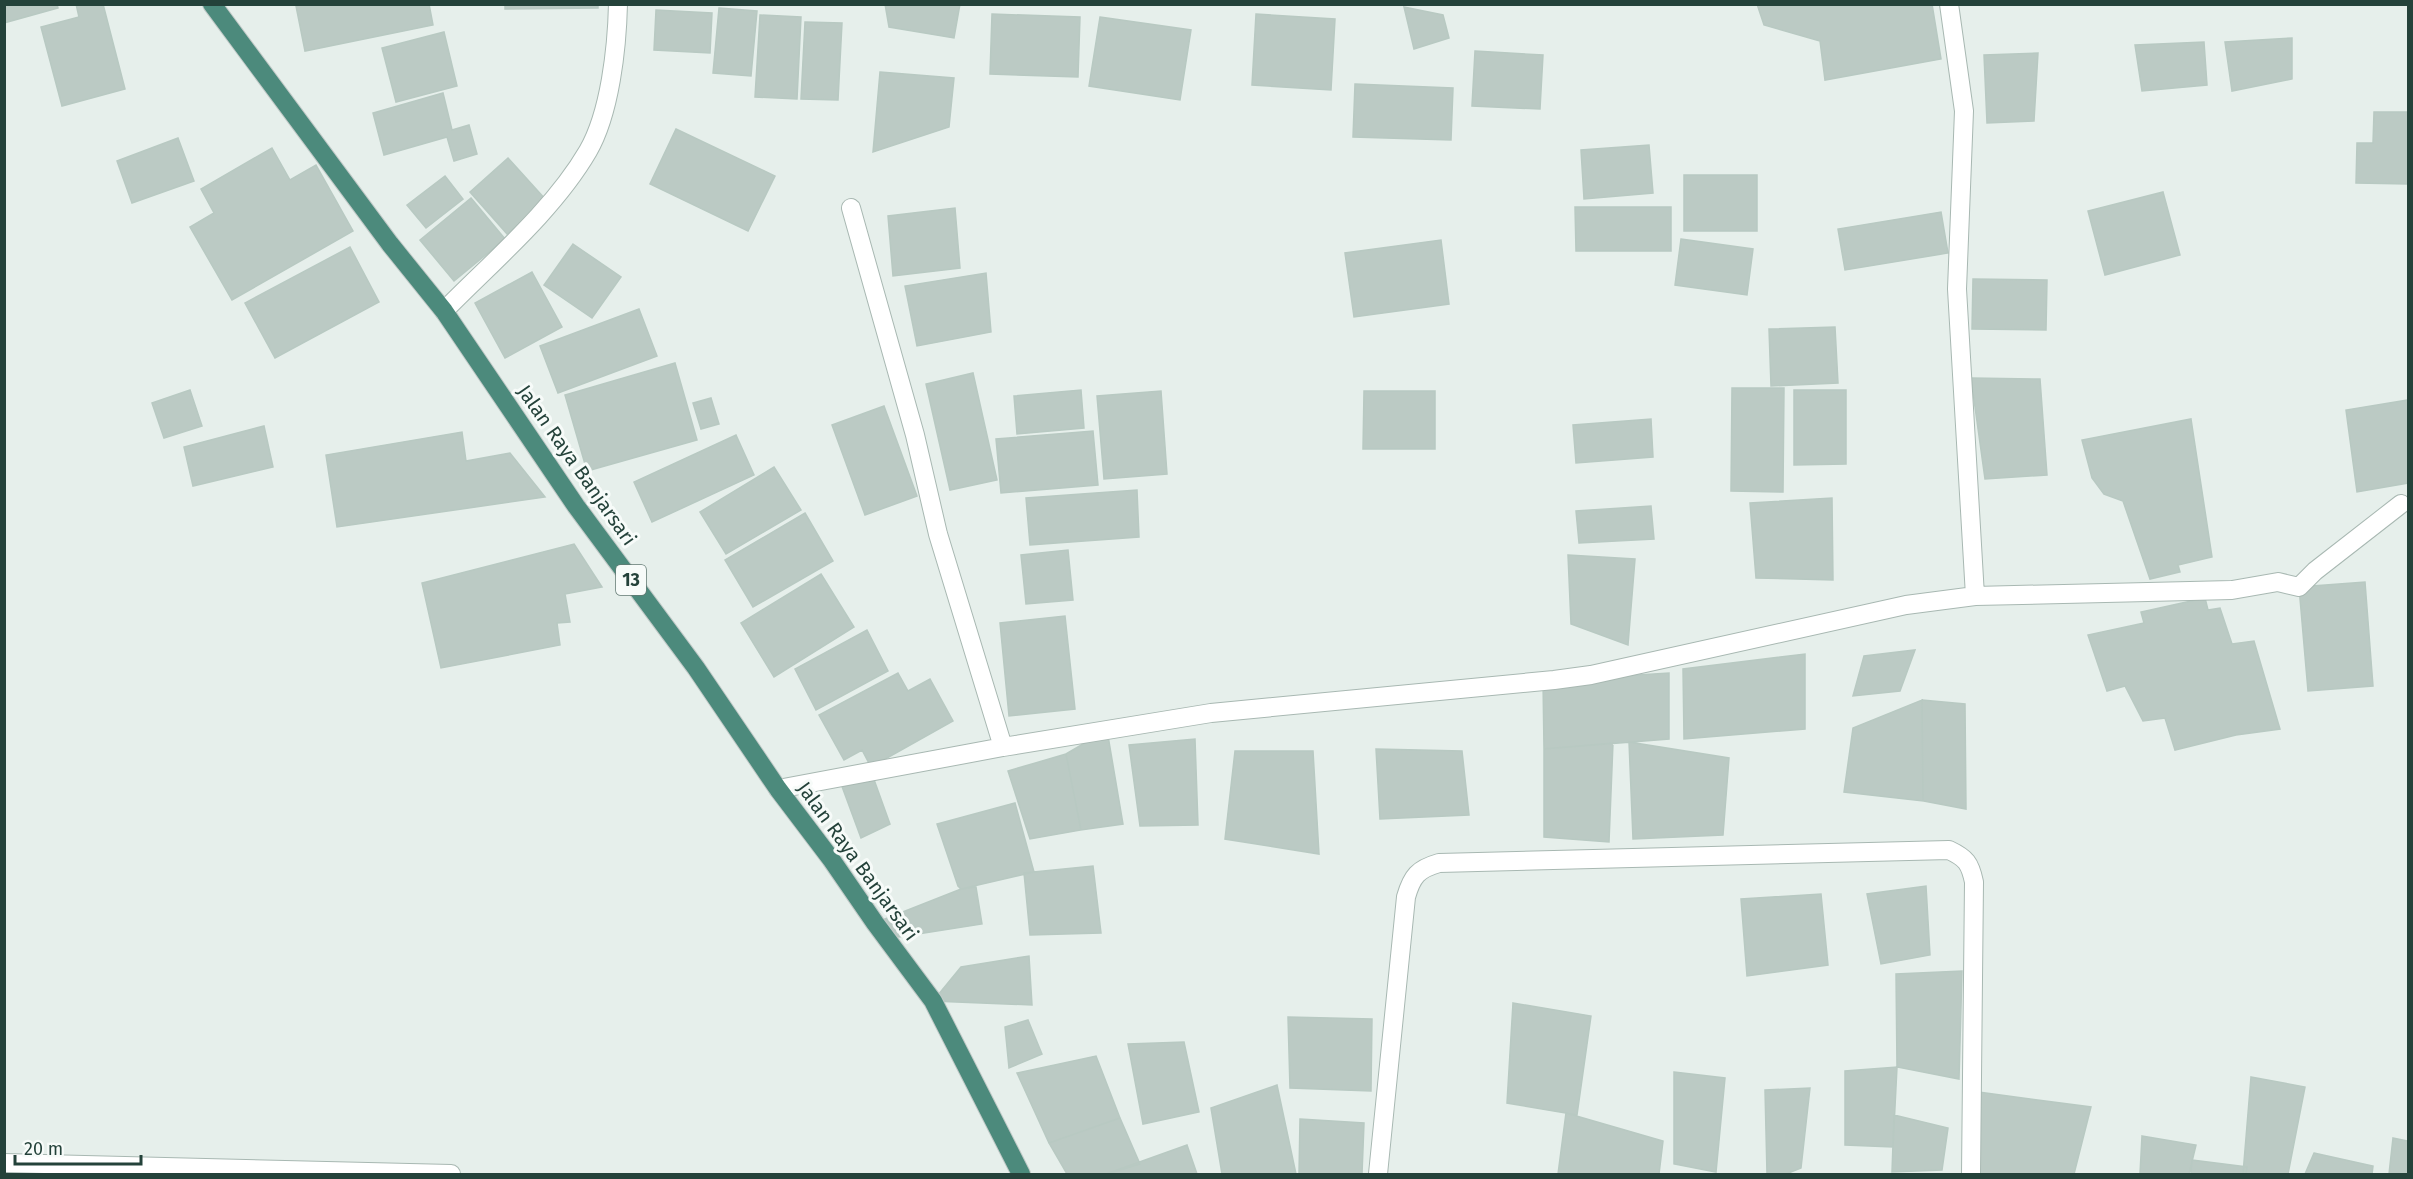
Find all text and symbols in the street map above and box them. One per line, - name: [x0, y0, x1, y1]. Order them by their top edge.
- street label: Jalan Raya Banjarsari: [512, 380, 642, 550]
- road number: 13: [616, 565, 646, 595]
- street label: Jalan Raya Banjarsari: [792, 777, 924, 945]
- scale bar: [15, 1128, 141, 1166]
- text: 20 m: [24, 1138, 63, 1160]

